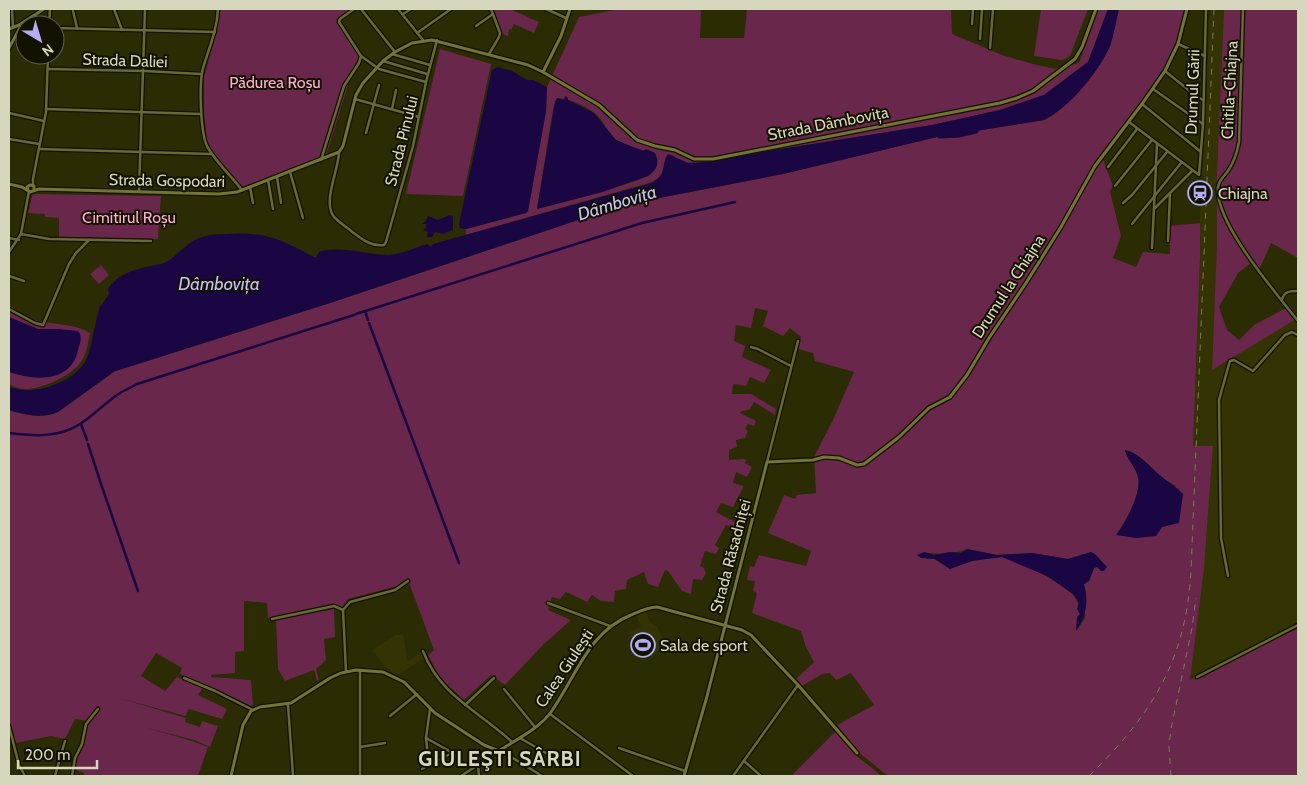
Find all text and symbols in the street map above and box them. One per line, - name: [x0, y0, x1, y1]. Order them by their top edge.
- north arrow: [15, 15, 65, 65]
- text: N: [39, 40, 57, 60]
- street label: Chitila-Chiajna: [1217, 40, 1242, 140]
- street label: Drumul Gării: [1182, 49, 1203, 135]
- street label: Strada Daliei: [82, 50, 168, 71]
- park label: Pădurea Roșu: [229, 73, 321, 93]
- street label: Strada Pinului: [381, 94, 422, 188]
- street label: Strada Dâmbovița: [766, 102, 890, 145]
- street label: Strada Gospodari: [109, 170, 225, 191]
- station icon: Chiajna: [1187, 180, 1213, 206]
- water label: Dâmbovița: [575, 181, 659, 225]
- place label: Chiajna: [1218, 184, 1268, 203]
- park label: Cimitirul Roșu: [82, 208, 176, 228]
- street label: Drumul la Chiajna: [968, 231, 1049, 342]
- water label: Dâmbovița: [178, 273, 260, 295]
- street label: Strada Răsadniței: [706, 497, 756, 615]
- street label: Calea Giulești: [531, 625, 598, 712]
- sports icon: Sala de sport: [630, 632, 656, 658]
- place label: Sala de sport: [660, 636, 748, 655]
- scale bar: [18, 738, 96, 770]
- text: 200 m: [25, 746, 70, 764]
- district label: GIULEŞTI SÂRBI: [418, 746, 582, 771]

